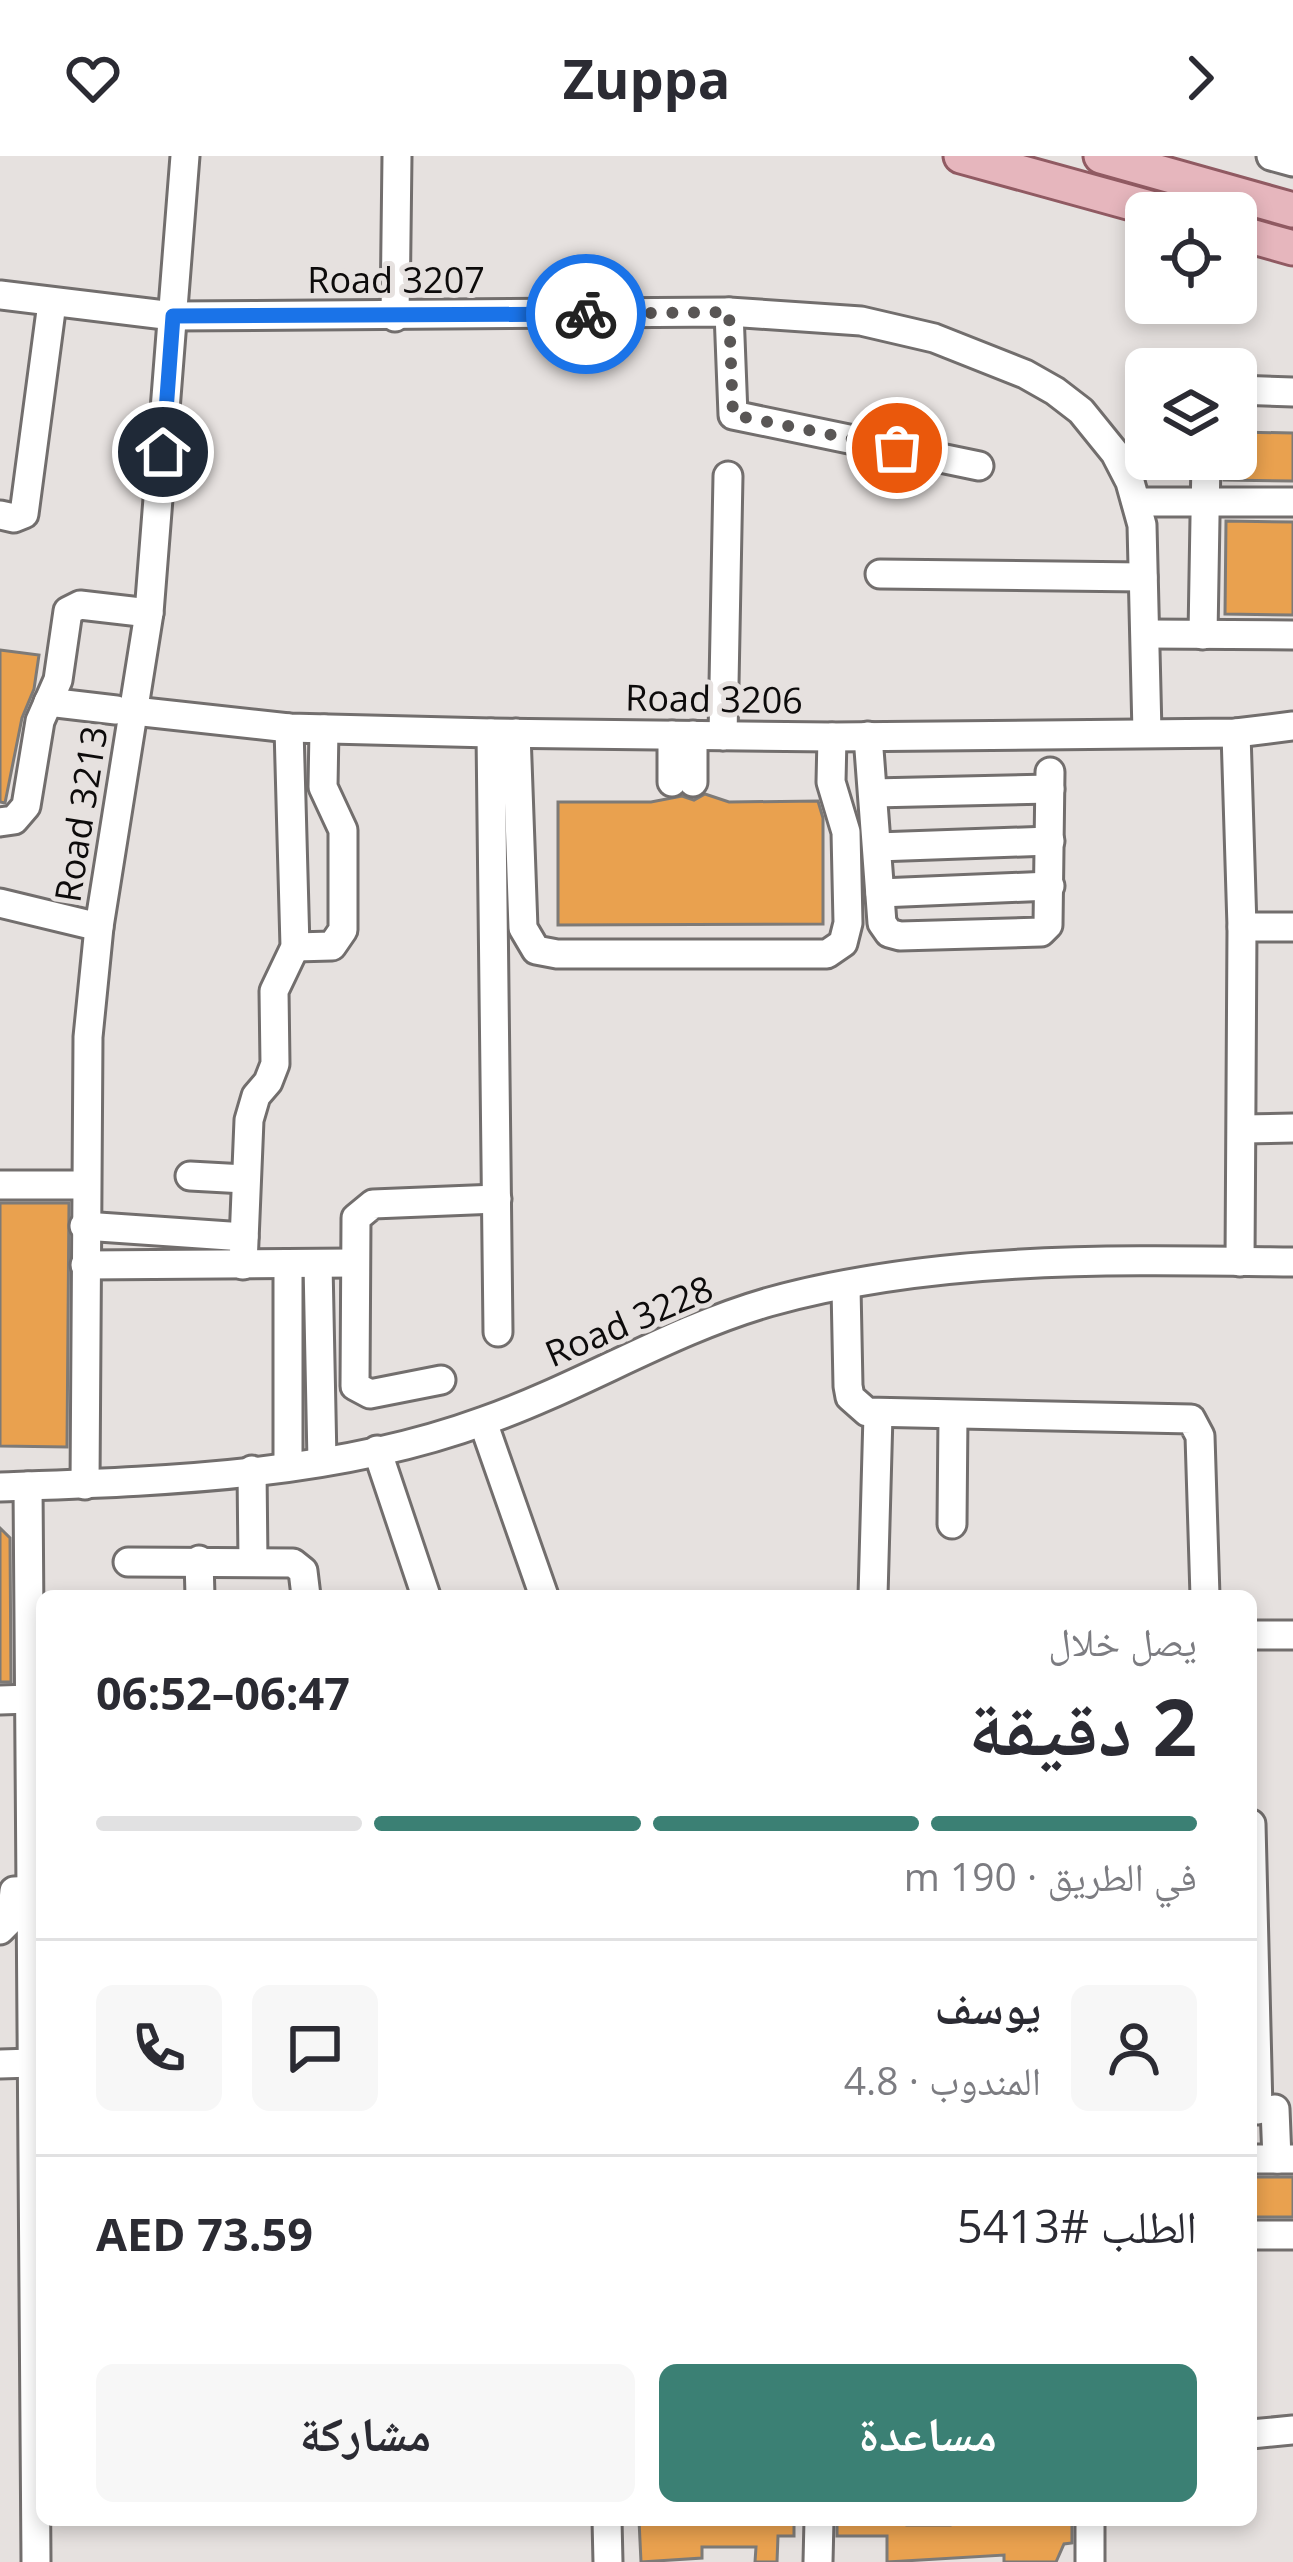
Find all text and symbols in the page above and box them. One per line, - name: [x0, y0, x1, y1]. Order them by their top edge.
- text: Zuppa: [563, 41, 730, 115]
- icon: heart: [60, 45, 126, 111]
- icon: forward: [1167, 45, 1233, 111]
- map controls: [1125, 192, 1257, 480]
- button: locate: [1125, 192, 1257, 324]
- courier: [526, 254, 646, 374]
- street label: Road 3207: [307, 255, 485, 304]
- icon: bike: [553, 281, 619, 347]
- button: layers: [1125, 348, 1257, 480]
- pin: [846, 397, 948, 499]
- pin: [112, 401, 214, 503]
- icon: bag: [864, 415, 930, 481]
- icon: home: [130, 419, 196, 485]
- street label: Road 3206: [625, 672, 803, 725]
- street label: Road 3213: [42, 722, 119, 905]
- street label: Road 3228: [537, 1263, 720, 1378]
- text: يصل خلال: [1048, 1614, 1197, 1667]
- text: 06:47–06:52: [96, 1662, 350, 1723]
- text: 2 دقيقة: [968, 1673, 1197, 1779]
- text: في الطريق · 190 m: [904, 1849, 1197, 1902]
- text: يوسف: [935, 1976, 1041, 2037]
- button: phone: [96, 1985, 222, 2111]
- button: chat: [252, 1985, 378, 2111]
- button: person: [1071, 1985, 1197, 2111]
- text: المندوب · 4.8: [844, 2053, 1041, 2106]
- text: الطلب #5413: [957, 2195, 1197, 2256]
- text: AED 73.59: [96, 2203, 313, 2264]
- button: مشاركة: [96, 2364, 635, 2502]
- button: مساعدة: [659, 2364, 1197, 2502]

